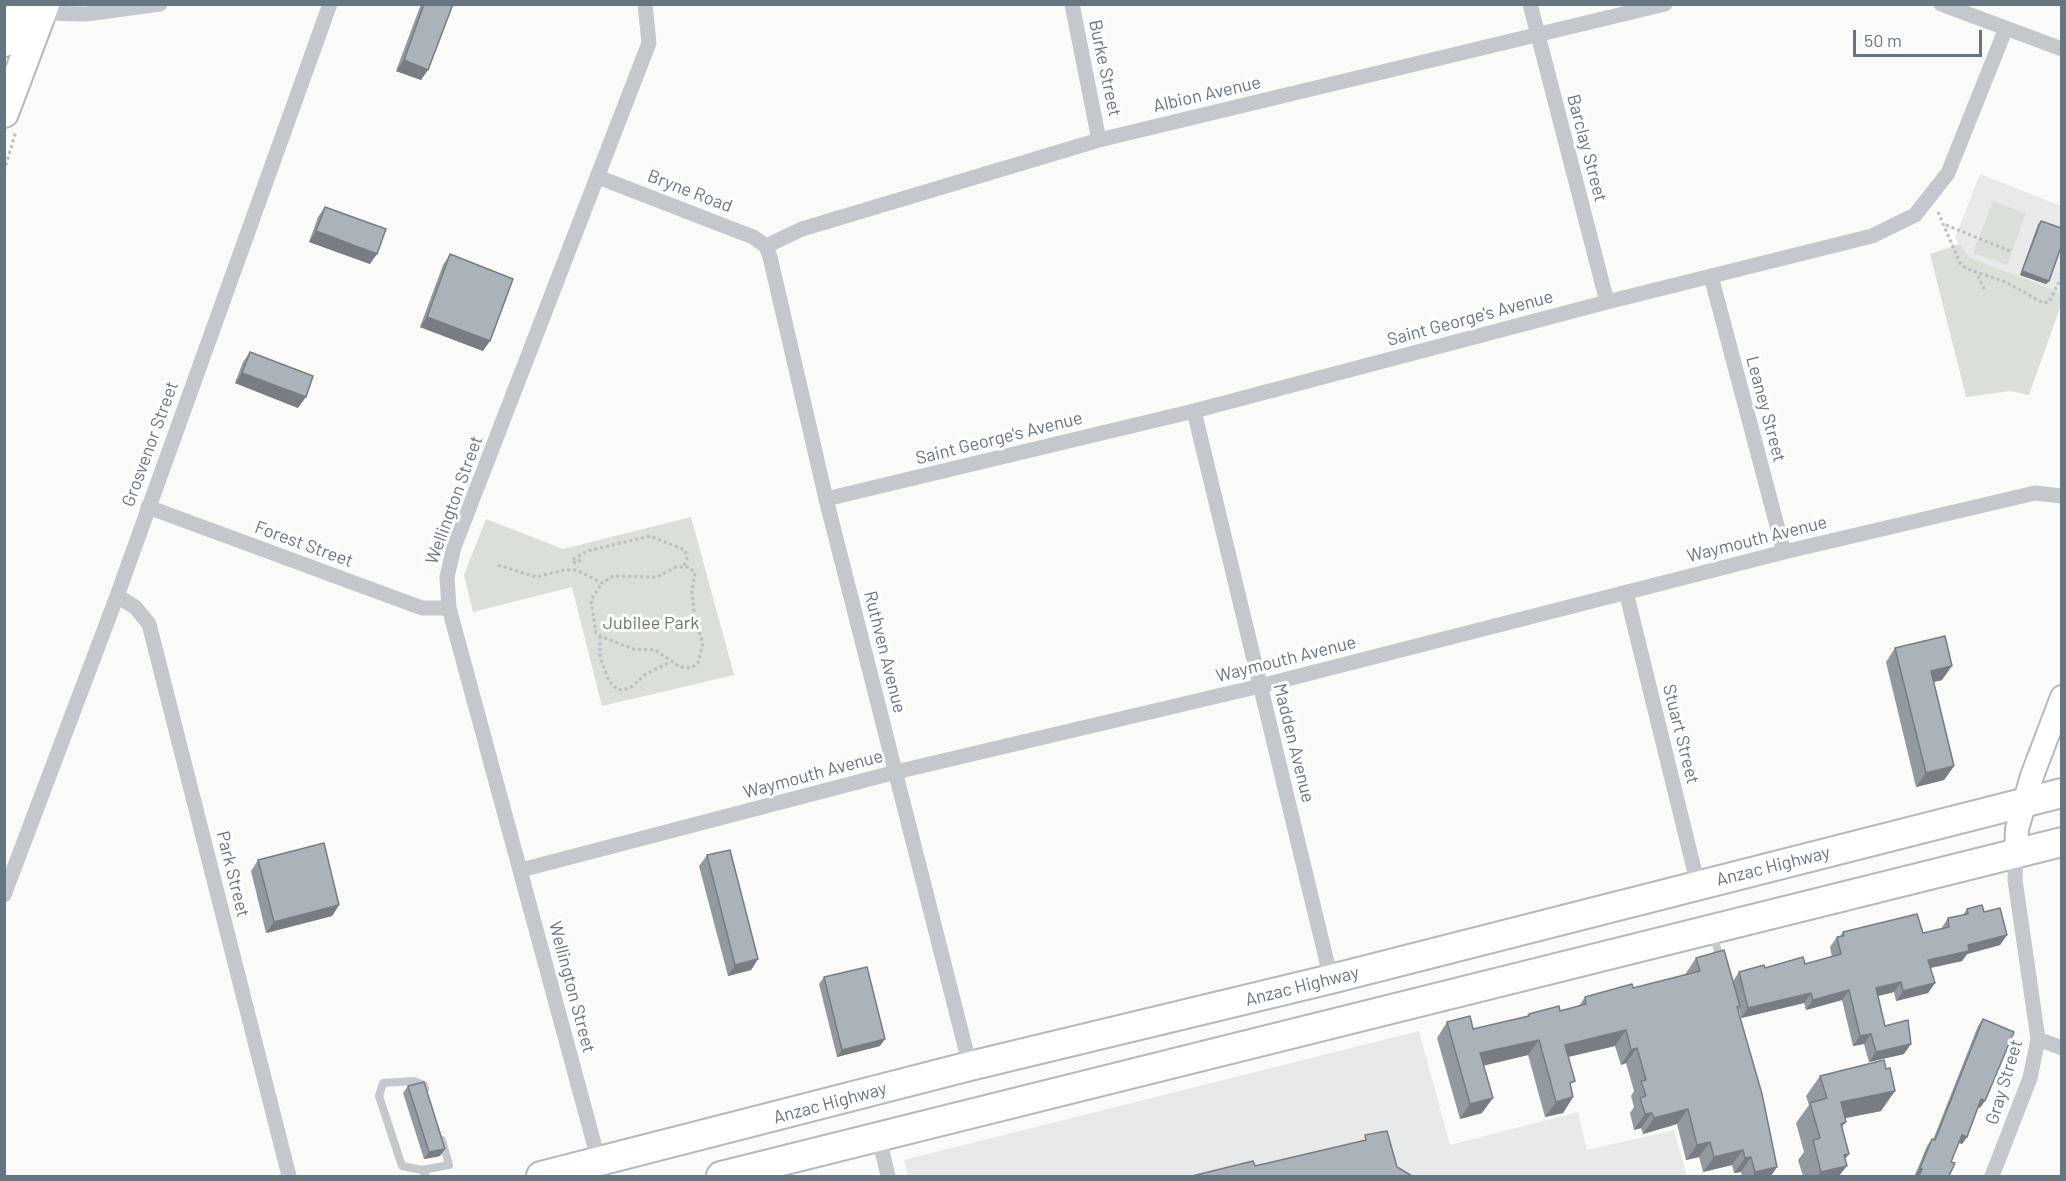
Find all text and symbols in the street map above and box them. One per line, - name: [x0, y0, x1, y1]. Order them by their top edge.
- street label: Burke Street: [1084, 18, 1126, 118]
- scale bar: [1856, 18, 1985, 56]
- text: 50 m: [1864, 29, 1902, 51]
- street label: Albion Avenue: [1151, 71, 1263, 117]
- street label: Barclay Street: [1562, 92, 1612, 204]
- street label: Bryne Road: [644, 165, 736, 217]
- street label: Saint George's Avenue: [1385, 285, 1555, 351]
- street label: Leaney Street: [1741, 354, 1791, 464]
- street label: Grosvenor Street: [117, 378, 183, 510]
- street label: Saint George's Avenue: [913, 407, 1085, 469]
- street label: Wellington Street: [421, 433, 487, 567]
- street label: Waymouth Avenue: [1685, 511, 1829, 567]
- street label: Forest Street: [252, 516, 356, 572]
- street label: Ruthven Avenue: [859, 589, 911, 715]
- park label: Jubilee Park: [603, 612, 699, 634]
- street label: Waymouth Avenue: [1214, 631, 1358, 687]
- street label: Madden Avenue: [1269, 681, 1319, 805]
- street label: Stuart Street: [1658, 682, 1704, 786]
- street label: Waymouth Avenue: [741, 745, 885, 803]
- street label: Park Street: [212, 829, 254, 919]
- street label: Anzac Highway: [1714, 841, 1832, 891]
- street label: Wellington Street: [544, 919, 600, 1055]
- street label: Anzac Highway: [1243, 961, 1361, 1011]
- street label: Gray Street: [1981, 1037, 2027, 1127]
- street label: Anzac Highway: [771, 1077, 889, 1129]

